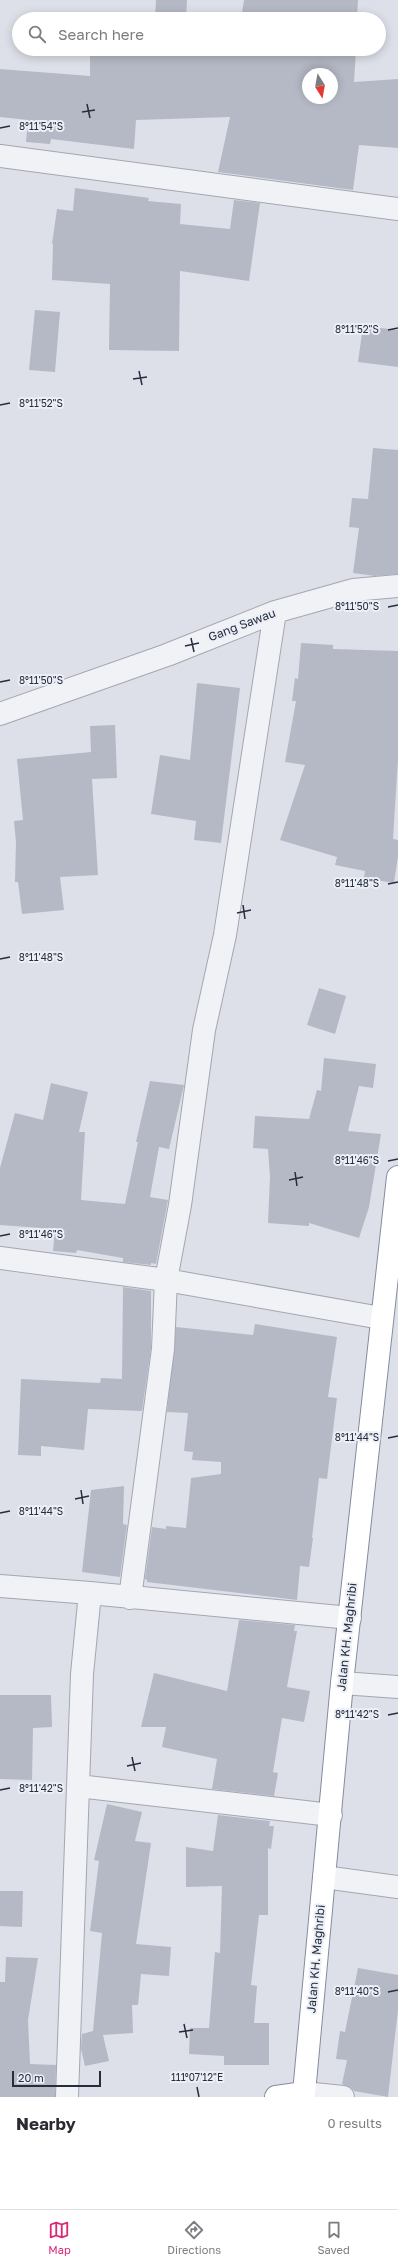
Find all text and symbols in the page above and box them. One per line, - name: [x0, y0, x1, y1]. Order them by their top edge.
- search box: [12, 12, 386, 56]
- icon: search: [26, 23, 48, 45]
- text: Search here: [58, 25, 144, 43]
- north arrow: [302, 68, 338, 104]
- text: 8°11'54"S: [19, 120, 63, 132]
- text: 8°11'52"S: [335, 323, 379, 335]
- text: 8°11'52"S: [19, 397, 63, 409]
- text: 8°11'50"S: [335, 600, 379, 612]
- street label: Gang Sawau: [206, 605, 278, 644]
- text: 8°11'50"S: [19, 674, 63, 686]
- text: 8°11'48"S: [335, 877, 379, 889]
- text: 8°11'48"S: [19, 951, 63, 963]
- text: 8°11'46"S: [335, 1154, 379, 1166]
- text: 8°11'46"S: [19, 1228, 63, 1240]
- text: 8°11'44"S: [335, 1431, 379, 1443]
- text: 8°11'44"S: [19, 1505, 63, 1517]
- street label: Jalan KH. Maghribi: [333, 1582, 360, 1692]
- text: 8°11'42"S: [335, 1708, 379, 1720]
- text: 8°11'42"S: [19, 1782, 63, 1794]
- street label: Jalan KH. Maghribi: [303, 1904, 328, 2014]
- text: 8°11'40"S: [335, 1985, 379, 1997]
- scale bar: [12, 2069, 101, 2088]
- text: 20 m: [18, 2071, 44, 2084]
- text: 111°07'12"E: [171, 2071, 223, 2083]
- text: Nearby: [16, 2113, 76, 2134]
- text: 0 results: [327, 2115, 382, 2131]
- tab: Map: [48, 2219, 71, 2256]
- tab: Directions: [167, 2219, 221, 2256]
- tab: Saved: [318, 2219, 350, 2256]

